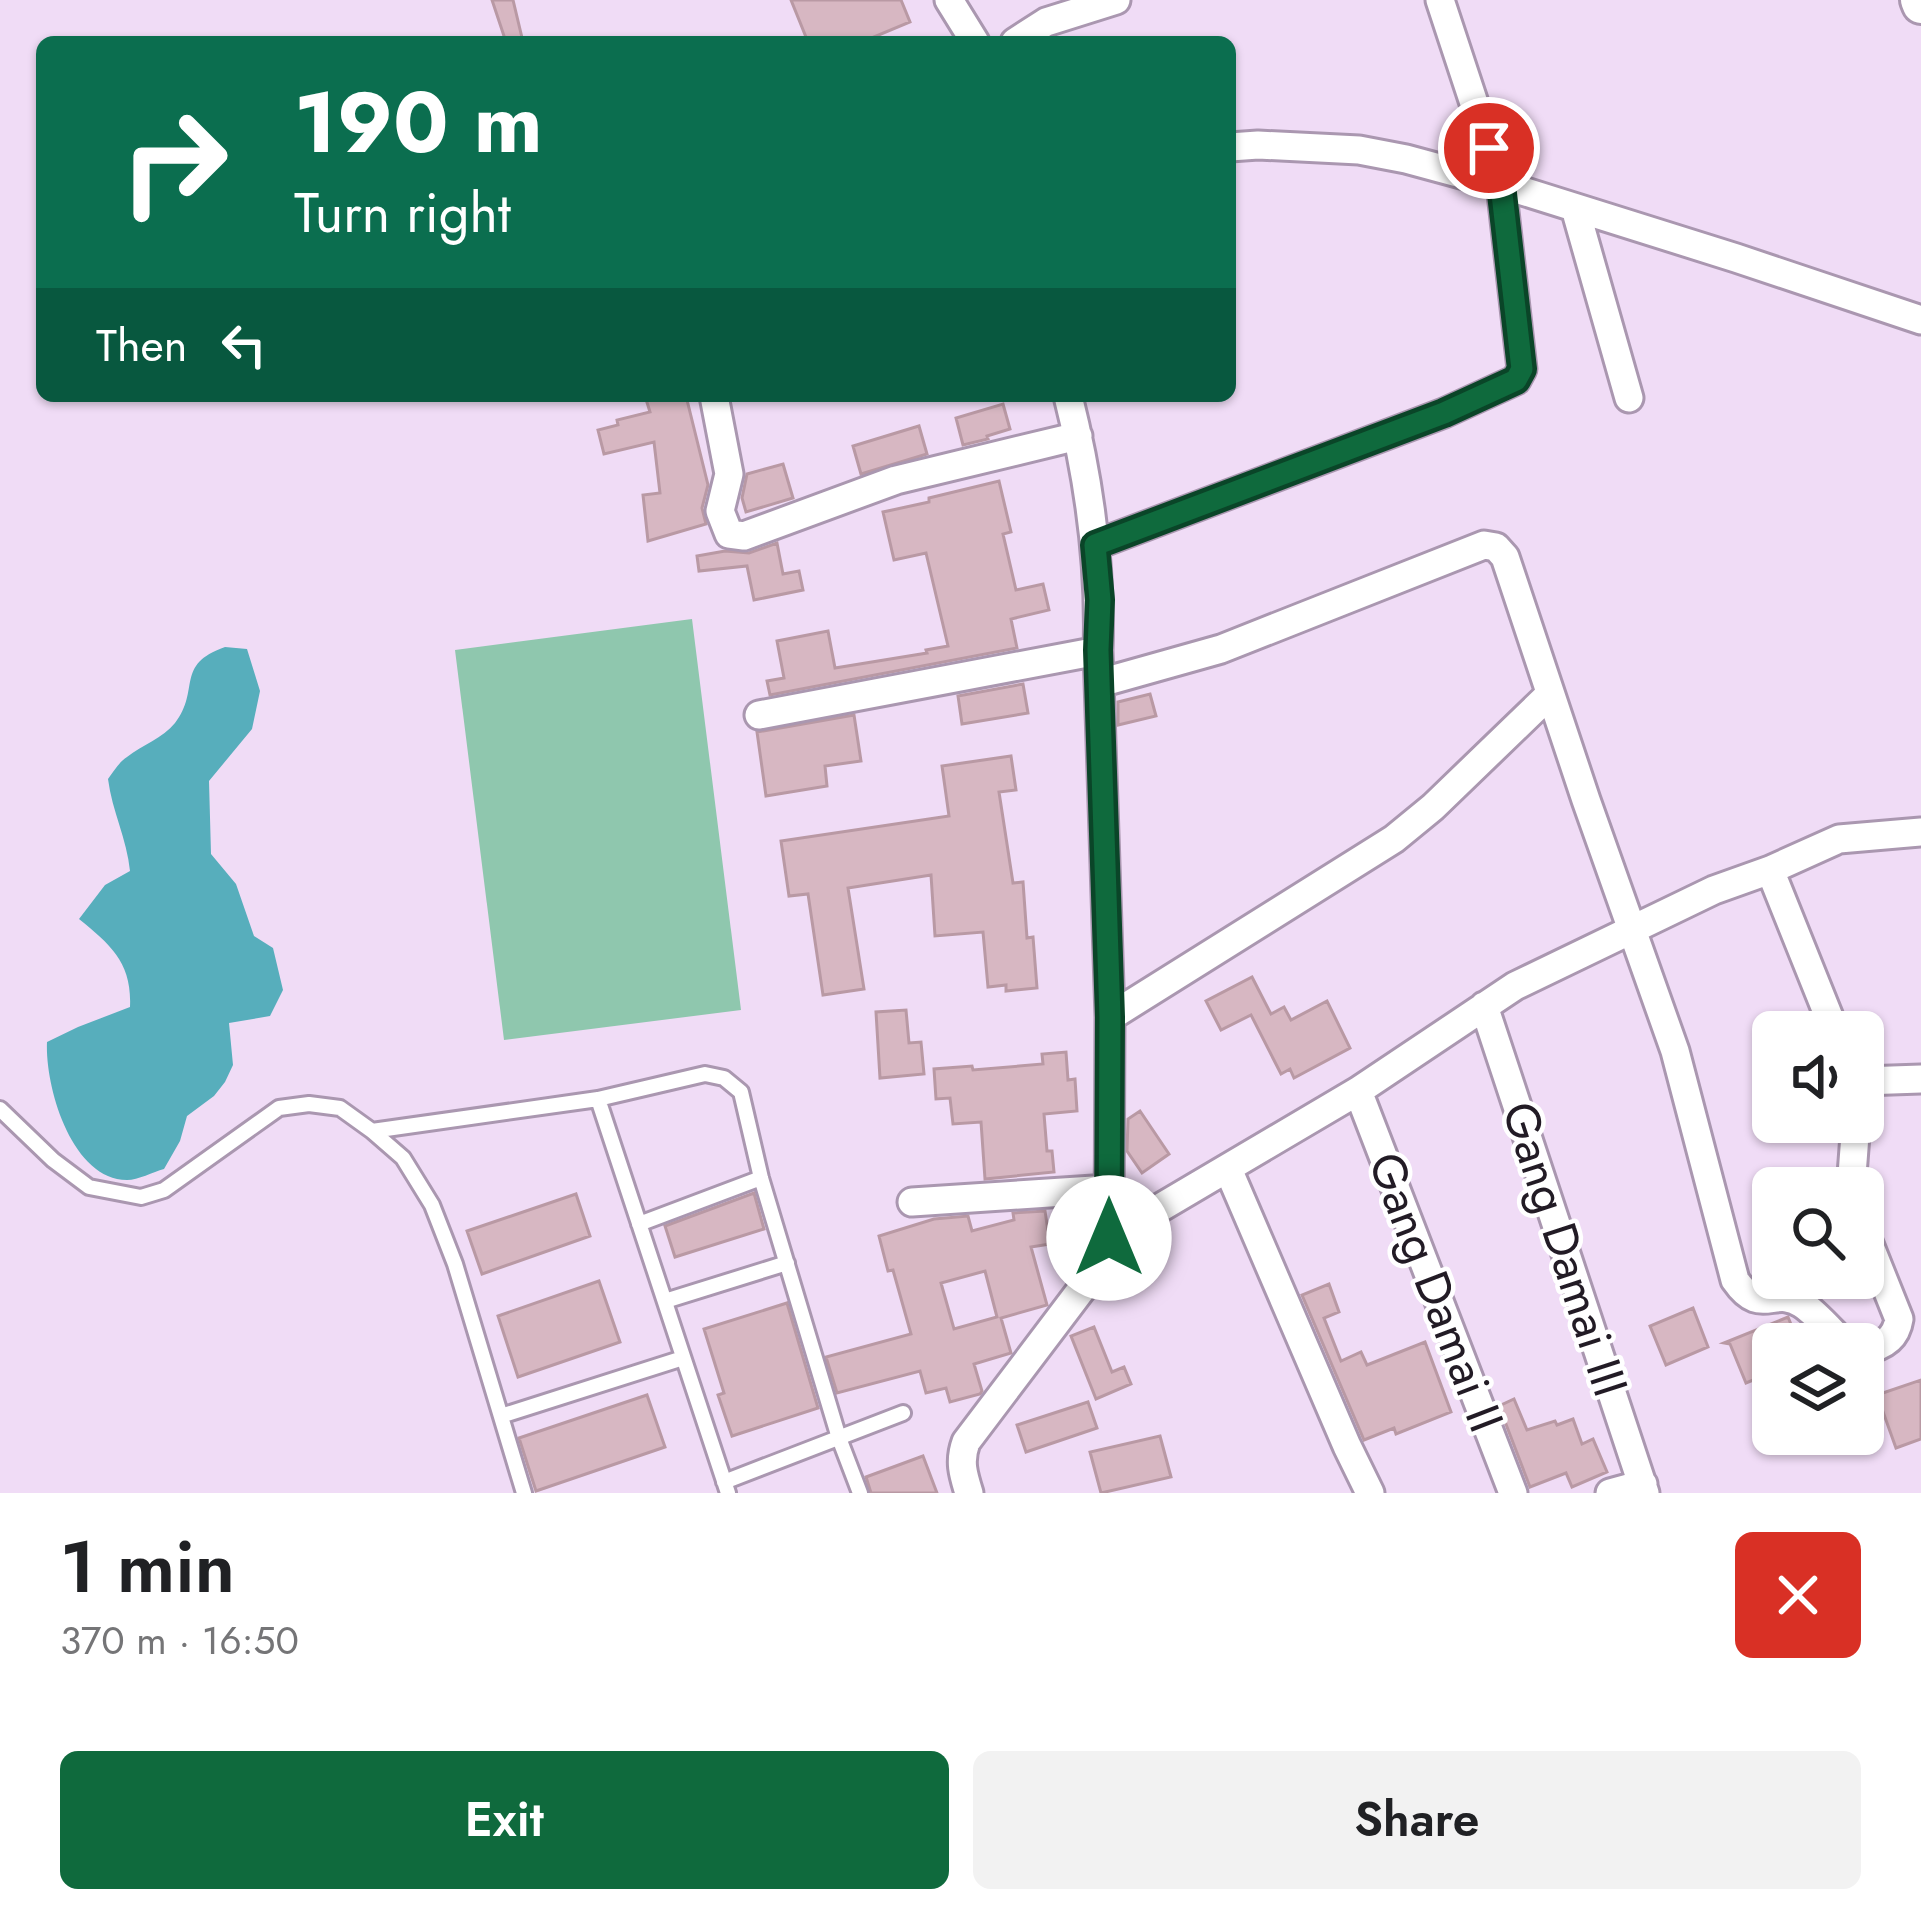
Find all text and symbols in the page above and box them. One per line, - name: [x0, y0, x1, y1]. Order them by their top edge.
- text: 190 m: [294, 62, 543, 184]
- icon: right: [96, 84, 252, 240]
- pin: [1438, 97, 1540, 199]
- icon: arrive: [1456, 115, 1522, 181]
- text: Turn right: [294, 174, 511, 252]
- icon: left: [211, 312, 277, 378]
- text: Then: [96, 313, 187, 378]
- map controls: [1752, 1011, 1884, 1455]
- button: sound: [1752, 1011, 1884, 1143]
- street label: Gang Damai III: [1485, 1093, 1645, 1405]
- street label: Gang Damai II: [1351, 1142, 1521, 1442]
- button: search: [1752, 1167, 1884, 1299]
- position arrow: [1046, 1175, 1172, 1301]
- button: layers: [1752, 1323, 1884, 1455]
- text: 1 min: [60, 1515, 235, 1619]
- button: close: [1735, 1532, 1861, 1658]
- text: 370 m · 16:50: [60, 1612, 299, 1669]
- button: Exit: [60, 1751, 949, 1889]
- button: Share: [973, 1751, 1861, 1889]

